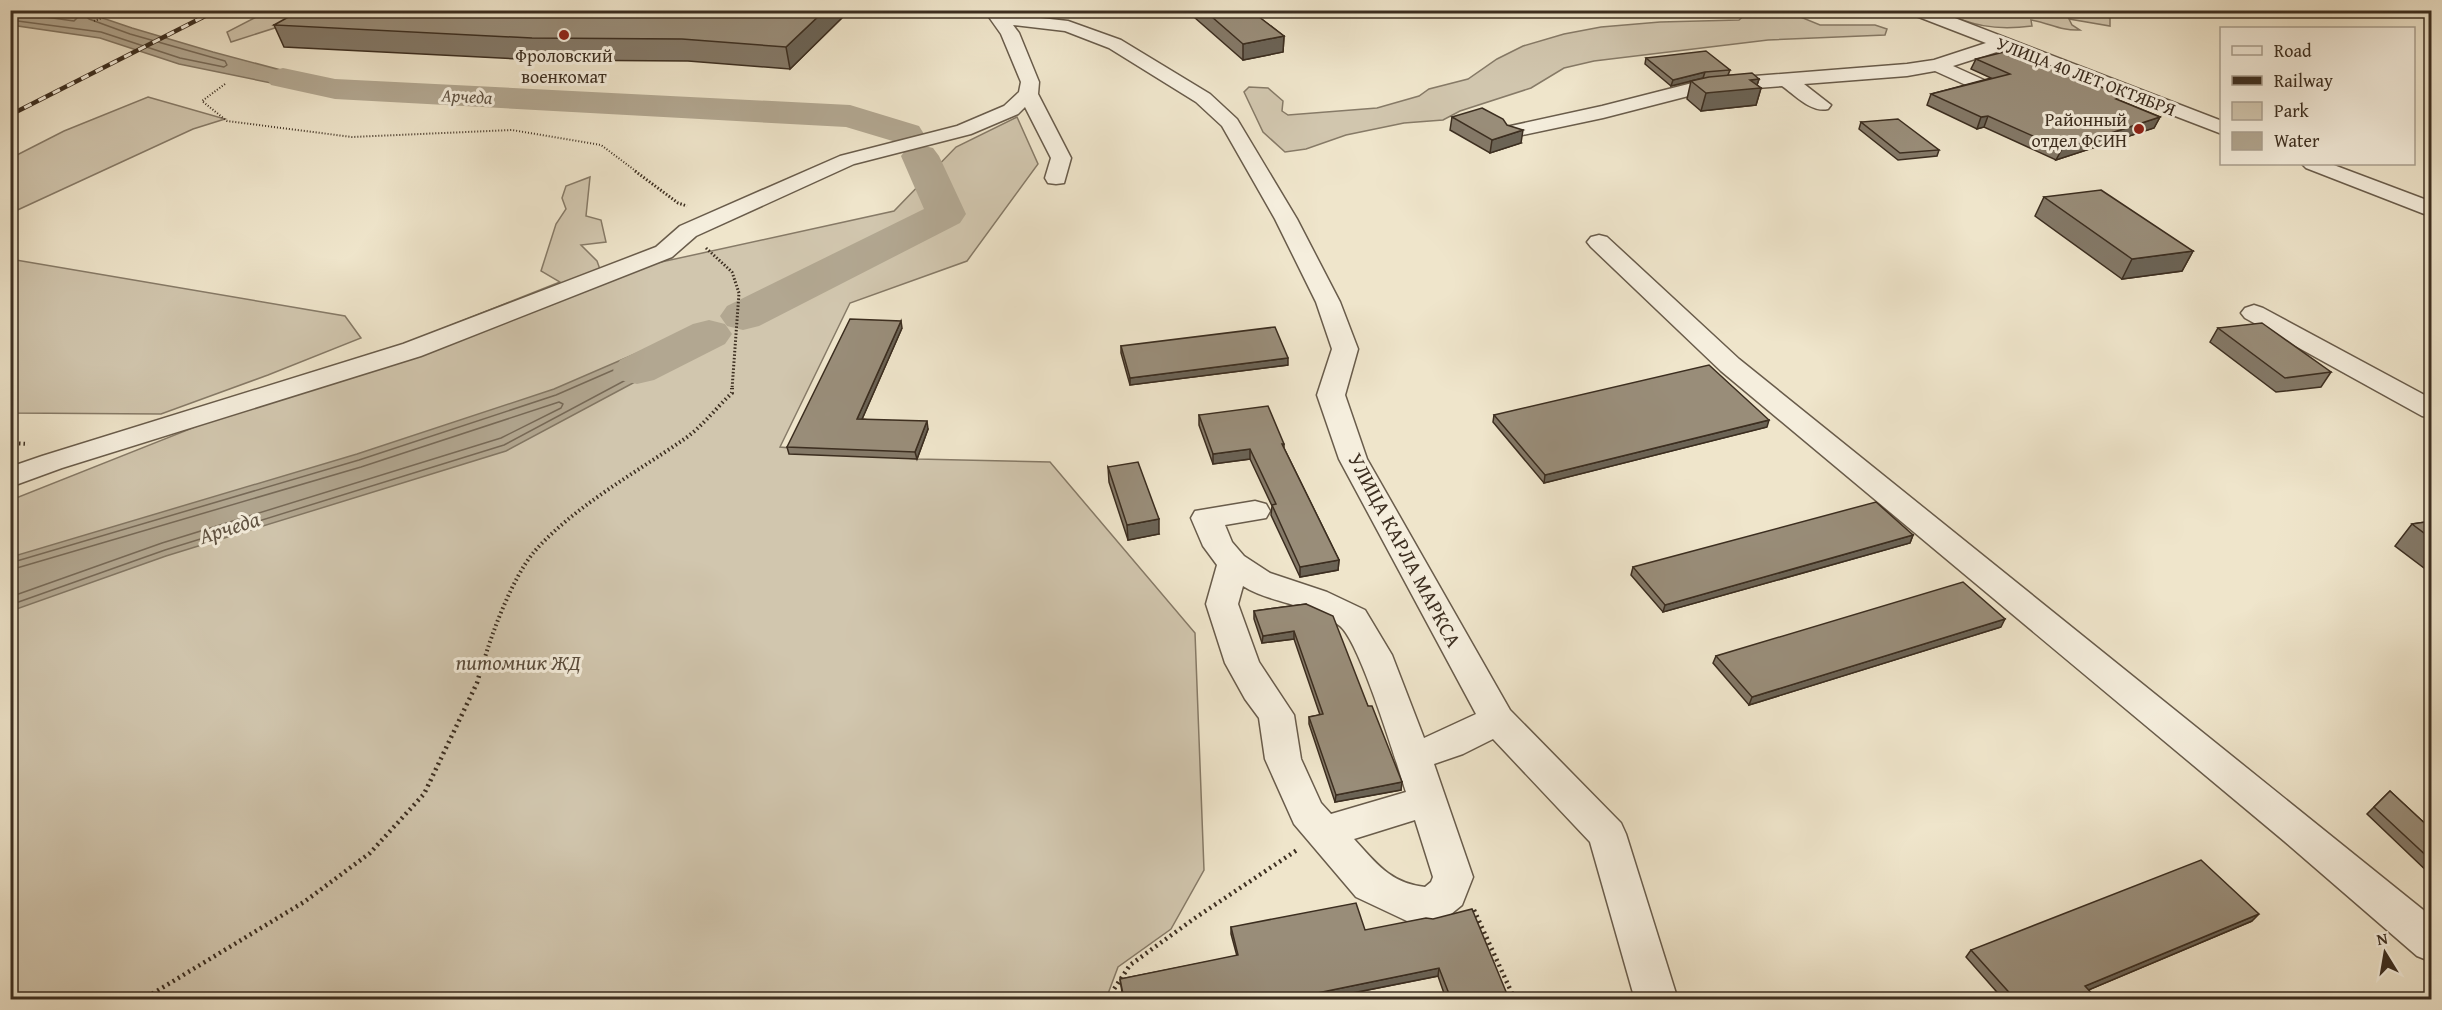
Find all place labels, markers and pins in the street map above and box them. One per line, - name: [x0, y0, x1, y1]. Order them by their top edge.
- marker: Фроловский военкомат: [557, 28, 571, 42]
- place label: Фроловский военкомат: [515, 42, 613, 90]
- place label: Районный отдел ФСИН: [2031, 106, 2127, 154]
- marker: Районный отдел ФСИН: [2132, 122, 2146, 136]

